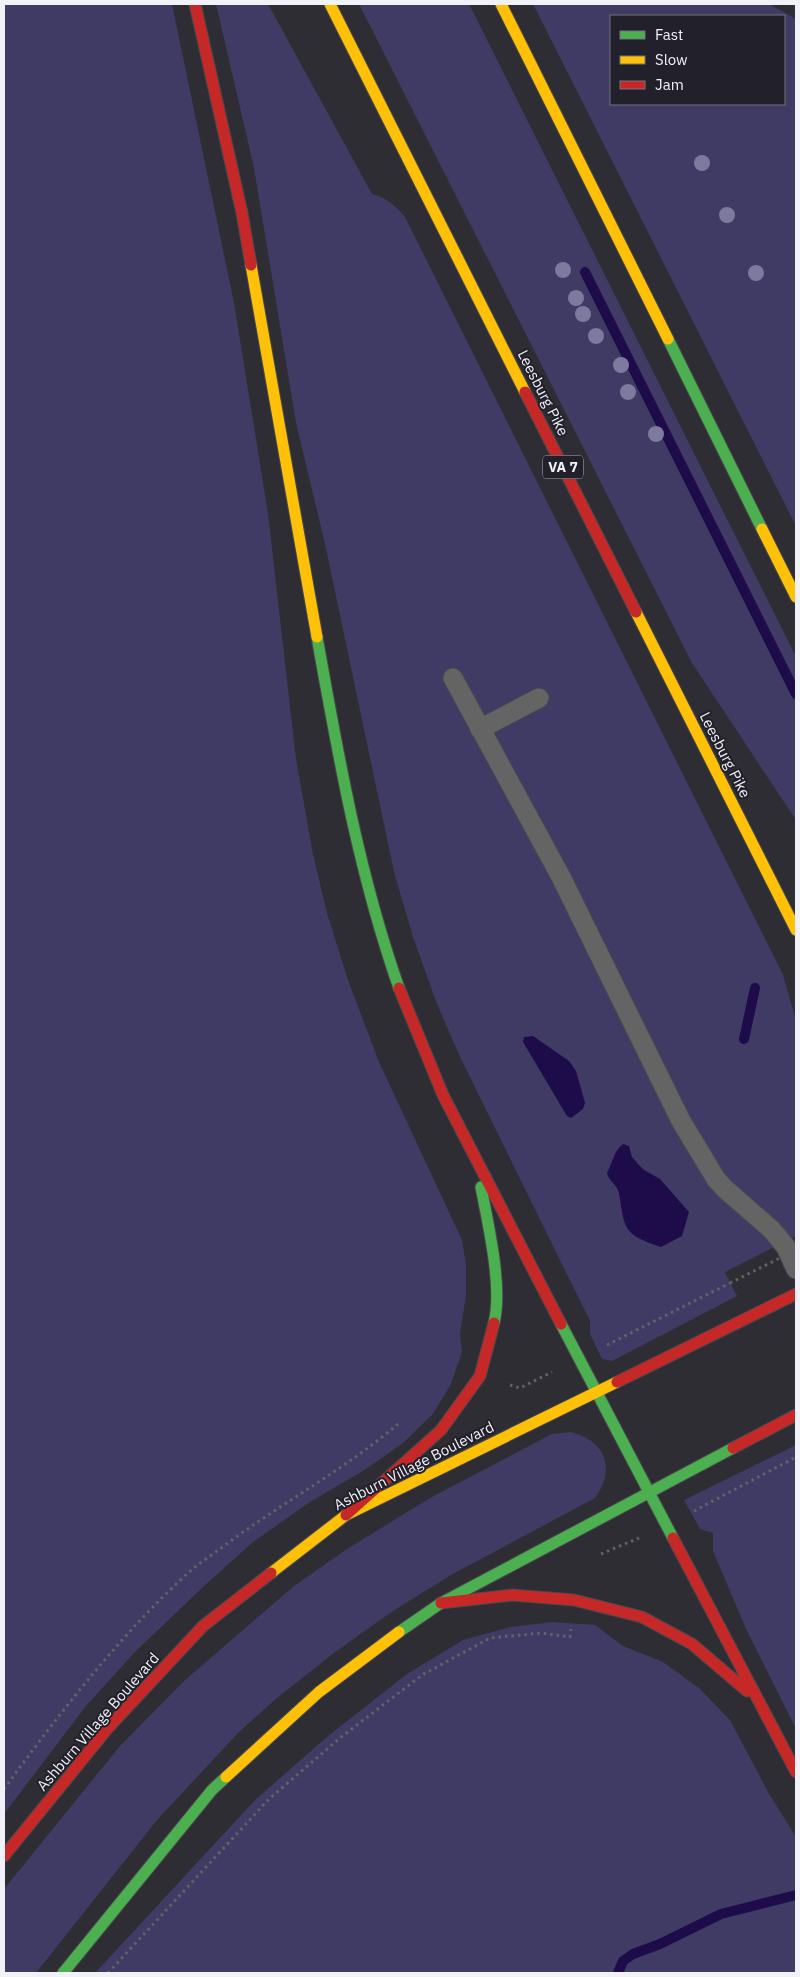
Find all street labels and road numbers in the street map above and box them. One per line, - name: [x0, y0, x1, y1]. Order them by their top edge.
- street label: Leesburg Pike: [514, 347, 573, 439]
- road number: VA 7: [543, 456, 583, 478]
- street label: Leesburg Pike: [696, 709, 755, 801]
- street label: Ashburn Village Boulevard: [331, 1417, 497, 1514]
- street label: Ashburn Village Boulevard: [32, 1649, 163, 1795]

